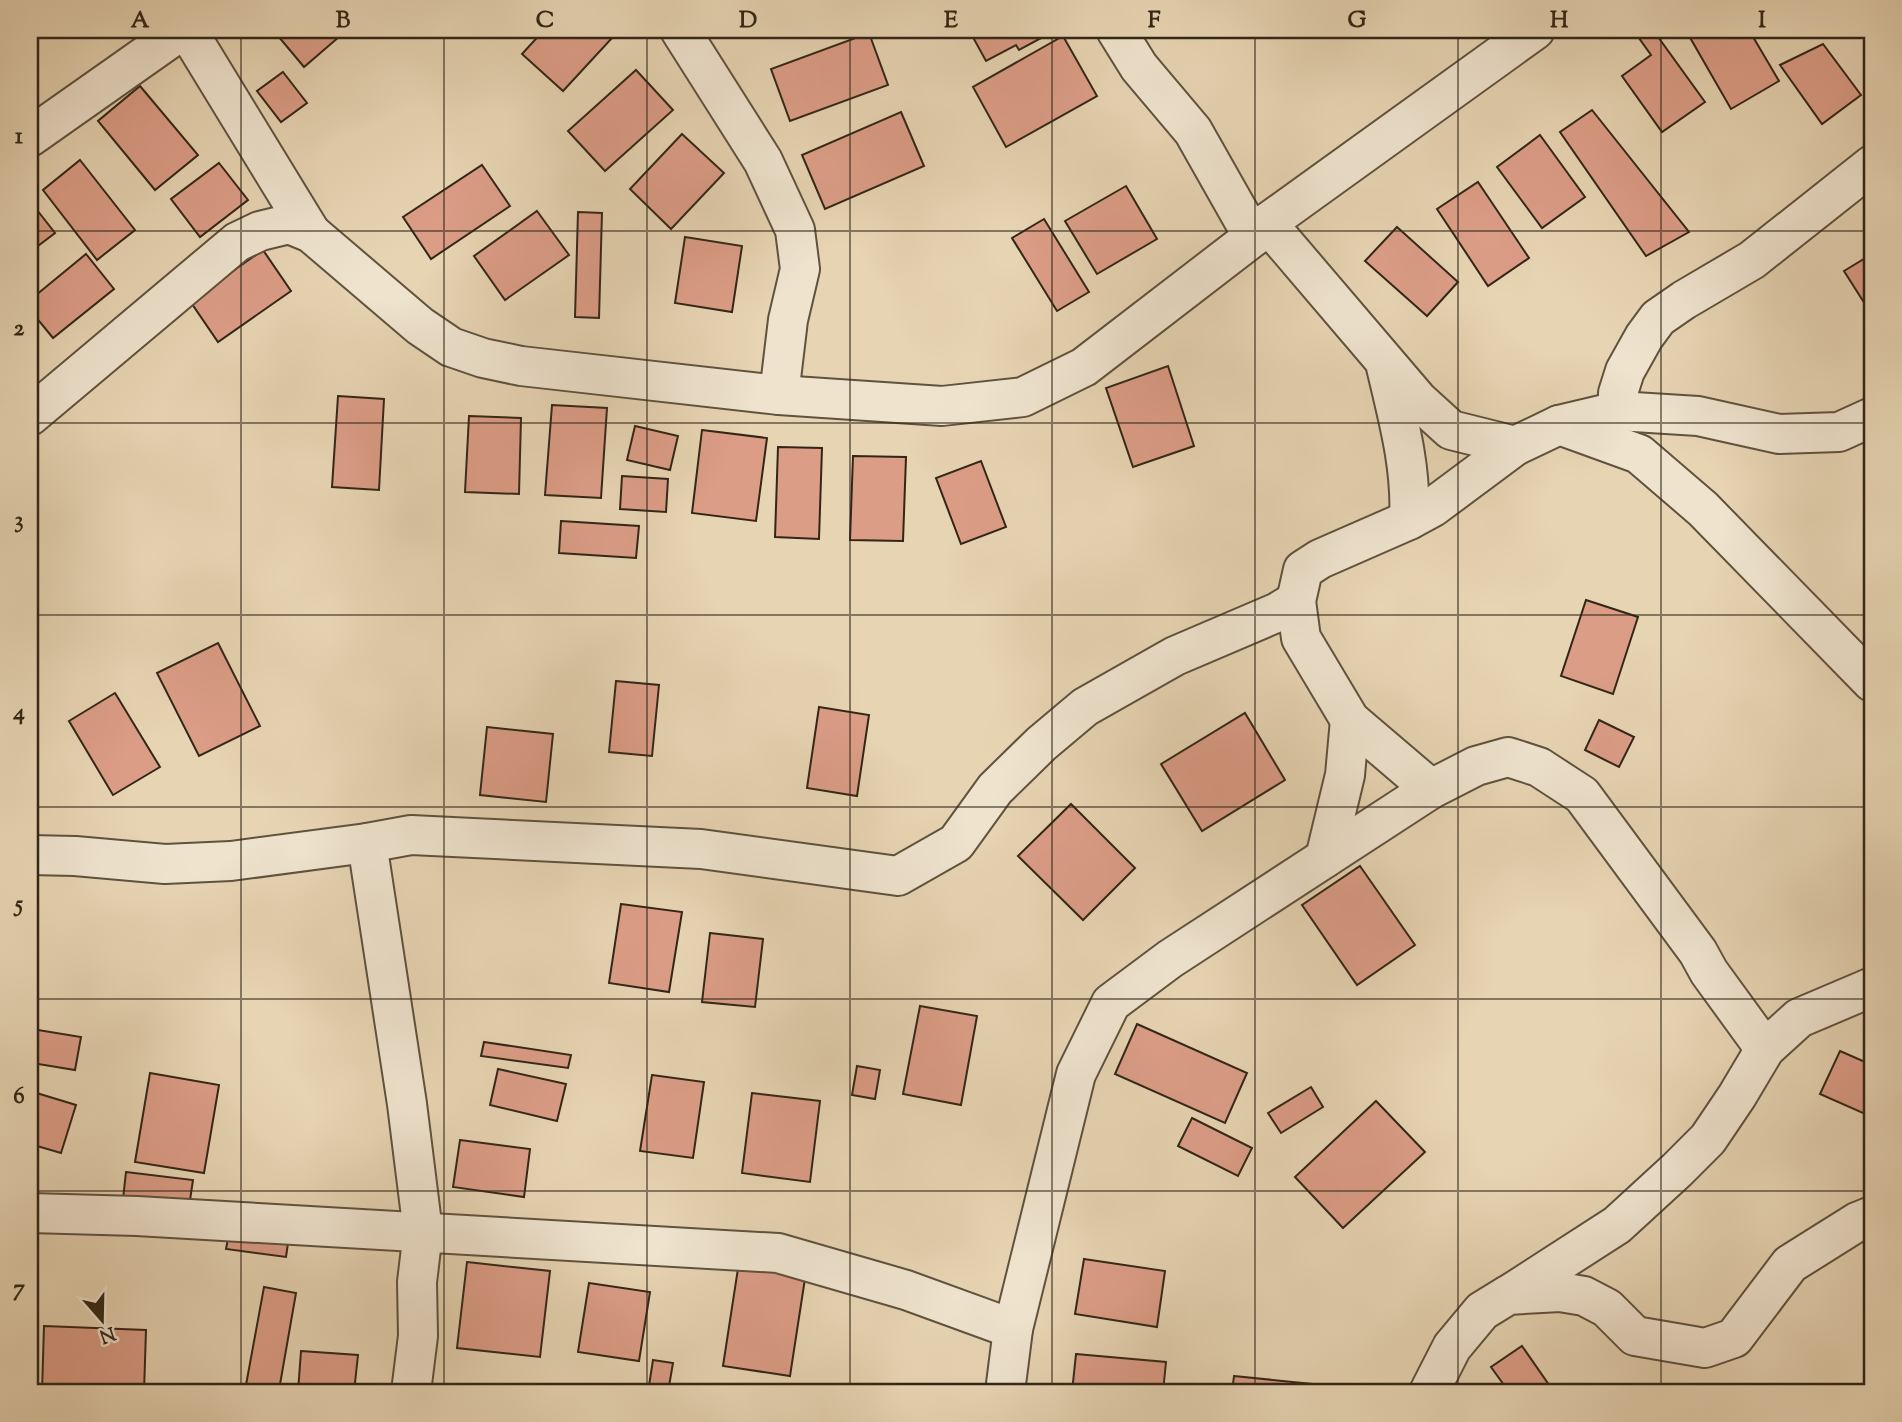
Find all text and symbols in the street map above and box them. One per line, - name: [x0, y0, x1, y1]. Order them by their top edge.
- text: A: [131, 5, 150, 38]
- text: B: [336, 5, 351, 38]
- text: C: [536, 5, 554, 38]
- text: D: [739, 5, 757, 38]
- text: E: [944, 5, 958, 38]
- text: F: [1148, 5, 1161, 38]
- text: G: [1348, 5, 1367, 38]
- text: H: [1550, 5, 1569, 38]
- text: I: [1758, 5, 1766, 38]
- text: 1: [15, 121, 23, 154]
- text: 2: [14, 313, 25, 346]
- text: 3: [14, 505, 24, 538]
- text: 4: [12, 697, 25, 730]
- text: 5: [13, 889, 23, 922]
- text: 6: [13, 1081, 25, 1114]
- text: 7: [13, 1273, 25, 1306]
- north arrow: [66, 1286, 136, 1356]
- text: N: [95, 1318, 119, 1349]

